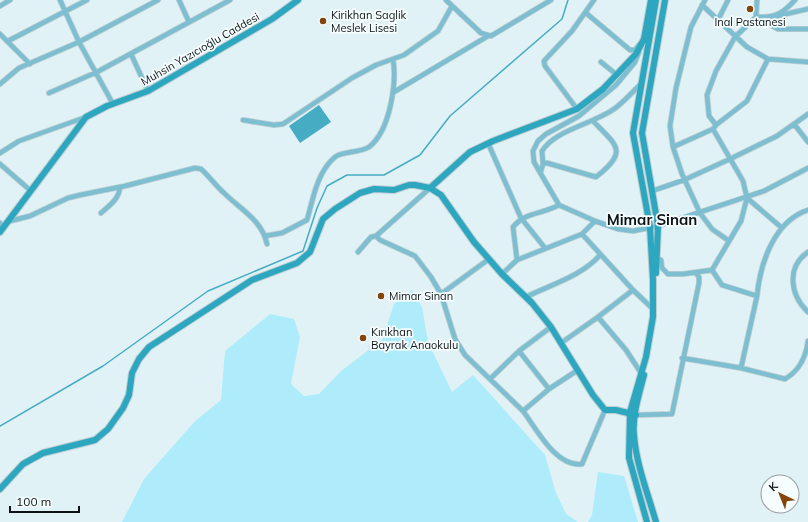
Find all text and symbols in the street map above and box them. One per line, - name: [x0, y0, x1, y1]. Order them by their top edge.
- marker: Inal Pastanesi: [745, 4, 755, 14]
- place label: Kirikhan Saglik Meslek Lisesi: [331, 8, 407, 35]
- street label: Muhsin Yazıcıoğlu Caddesi: [138, 9, 262, 89]
- place label: Inal Pastanesi: [714, 15, 786, 29]
- marker: Kirikhan Saglik Meslek Lisesi: [318, 16, 328, 26]
- district label: Mimar Sinan: [607, 210, 697, 229]
- place label: Mimar Sinan: [389, 289, 453, 303]
- marker: Mimar Sinan: [376, 291, 386, 301]
- place label: Kırıkhan Bayrak Anaokulu: [371, 325, 458, 352]
- marker: Kırıkhan Bayrak Anaokulu: [358, 333, 368, 343]
- north arrow: [760, 474, 800, 514]
- text: K: [766, 479, 781, 494]
- scale bar: [10, 488, 79, 514]
- text: 100 m: [16, 494, 51, 509]

